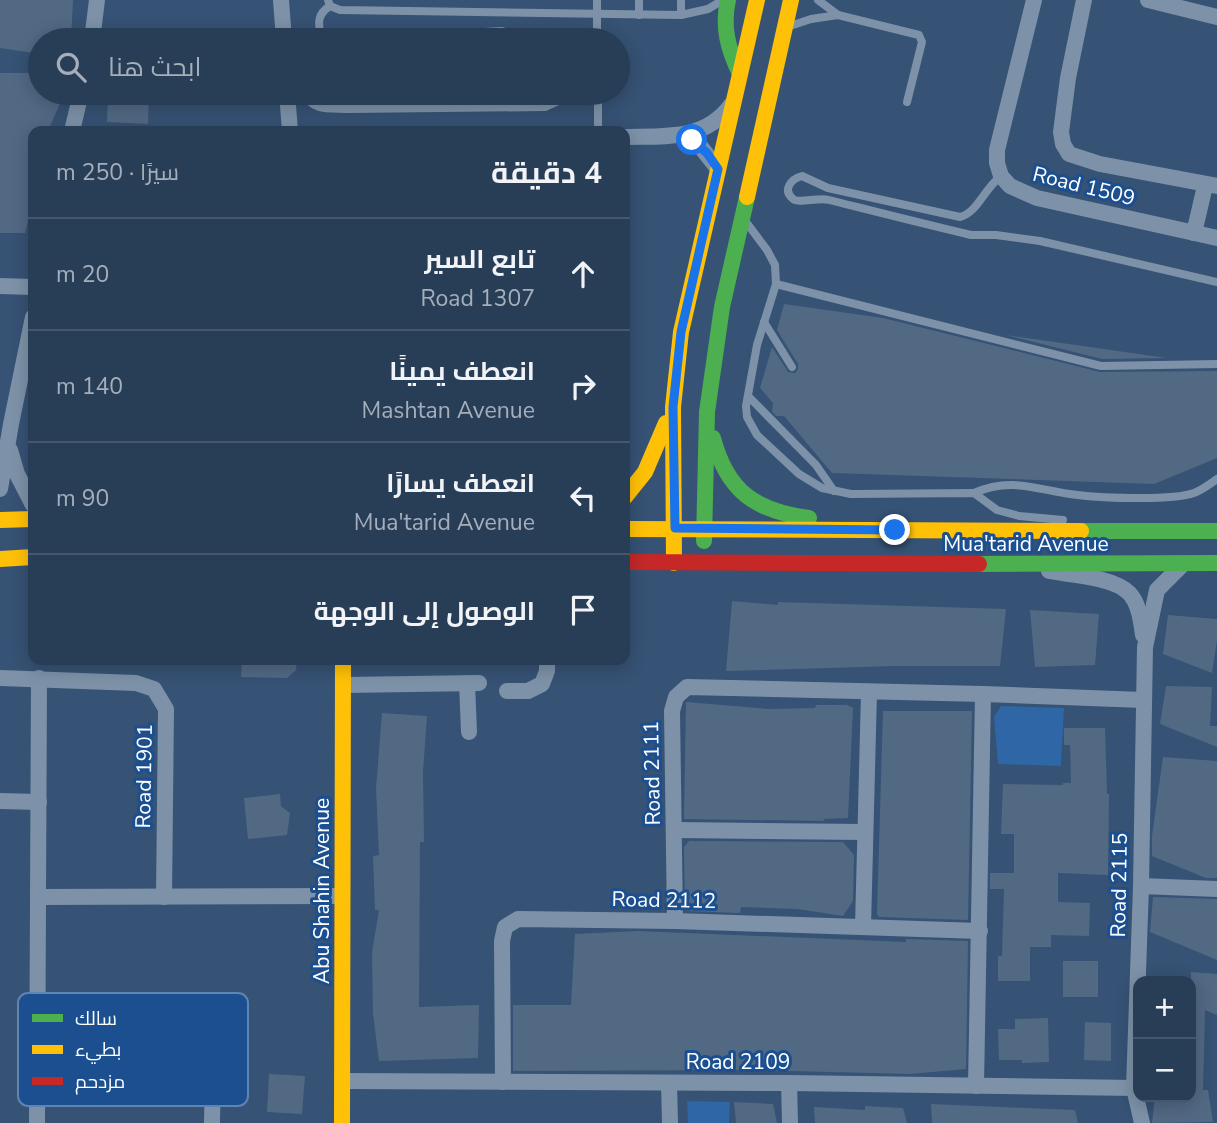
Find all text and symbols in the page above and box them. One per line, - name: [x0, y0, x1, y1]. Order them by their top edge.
- search box: [28, 28, 630, 105]
- icon: search: [52, 48, 90, 86]
- text: ابحث هنا: [108, 50, 202, 85]
- route start: [676, 124, 707, 155]
- text: 4 دقيقة: [491, 153, 602, 194]
- text: سيرًا · 250 m: [56, 157, 179, 188]
- street label: Road 1509: [1030, 160, 1138, 212]
- text: تابع السير: [425, 242, 535, 277]
- icon: ahead: [564, 255, 602, 293]
- text: 20 m: [56, 259, 109, 290]
- text: Road 1307: [420, 283, 535, 314]
- text: انعطف يمينًا: [389, 354, 535, 389]
- icon: right: [564, 367, 602, 405]
- text: 140 m: [56, 371, 123, 402]
- text: Mashtan Avenue: [362, 395, 535, 426]
- text: انعطف يسارًا: [386, 466, 535, 501]
- icon: left: [564, 479, 602, 517]
- text: 90 m: [56, 483, 109, 514]
- text: Mua'tarid Avenue: [354, 507, 535, 538]
- route end: [879, 514, 910, 545]
- street label: Mua'tarid Avenue: [943, 530, 1109, 558]
- icon: arrive: [564, 591, 602, 629]
- text: الوصول إلى الوجهة: [314, 594, 535, 629]
- street label: Road 2111: [637, 720, 667, 826]
- street label: Road 1901: [129, 723, 159, 829]
- street label: Abu Shahin Avenue: [308, 798, 336, 984]
- street label: Road 2115: [1104, 832, 1134, 938]
- street label: Road 2112: [611, 885, 717, 915]
- map controls: [1133, 976, 1196, 1102]
- button: +: [1133, 976, 1196, 1039]
- legend: [18, 993, 248, 1106]
- text: سالك: [75, 1006, 117, 1032]
- text: بطيء: [75, 1037, 121, 1064]
- button: −: [1133, 1039, 1196, 1102]
- street label: Road 2109: [686, 1048, 790, 1076]
- text: مزدحم: [75, 1069, 125, 1095]

